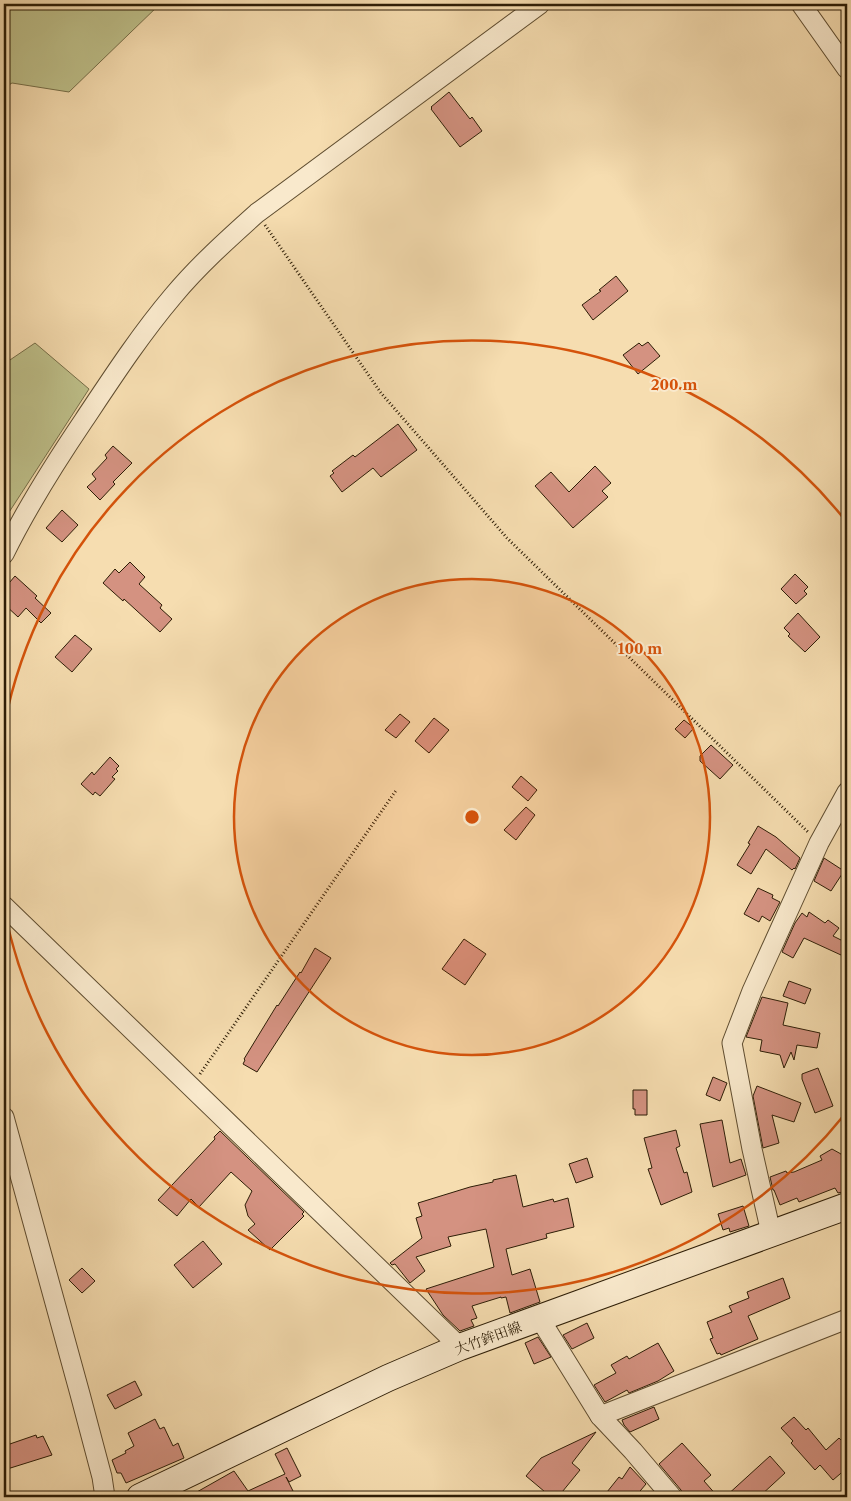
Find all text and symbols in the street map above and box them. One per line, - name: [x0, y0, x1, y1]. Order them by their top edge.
- text: 200 m: [651, 375, 697, 394]
- text: 100 m: [618, 639, 662, 658]
- centre of rings: [463, 808, 481, 826]
- street label: 大竹鉾田線: [452, 1318, 524, 1358]

